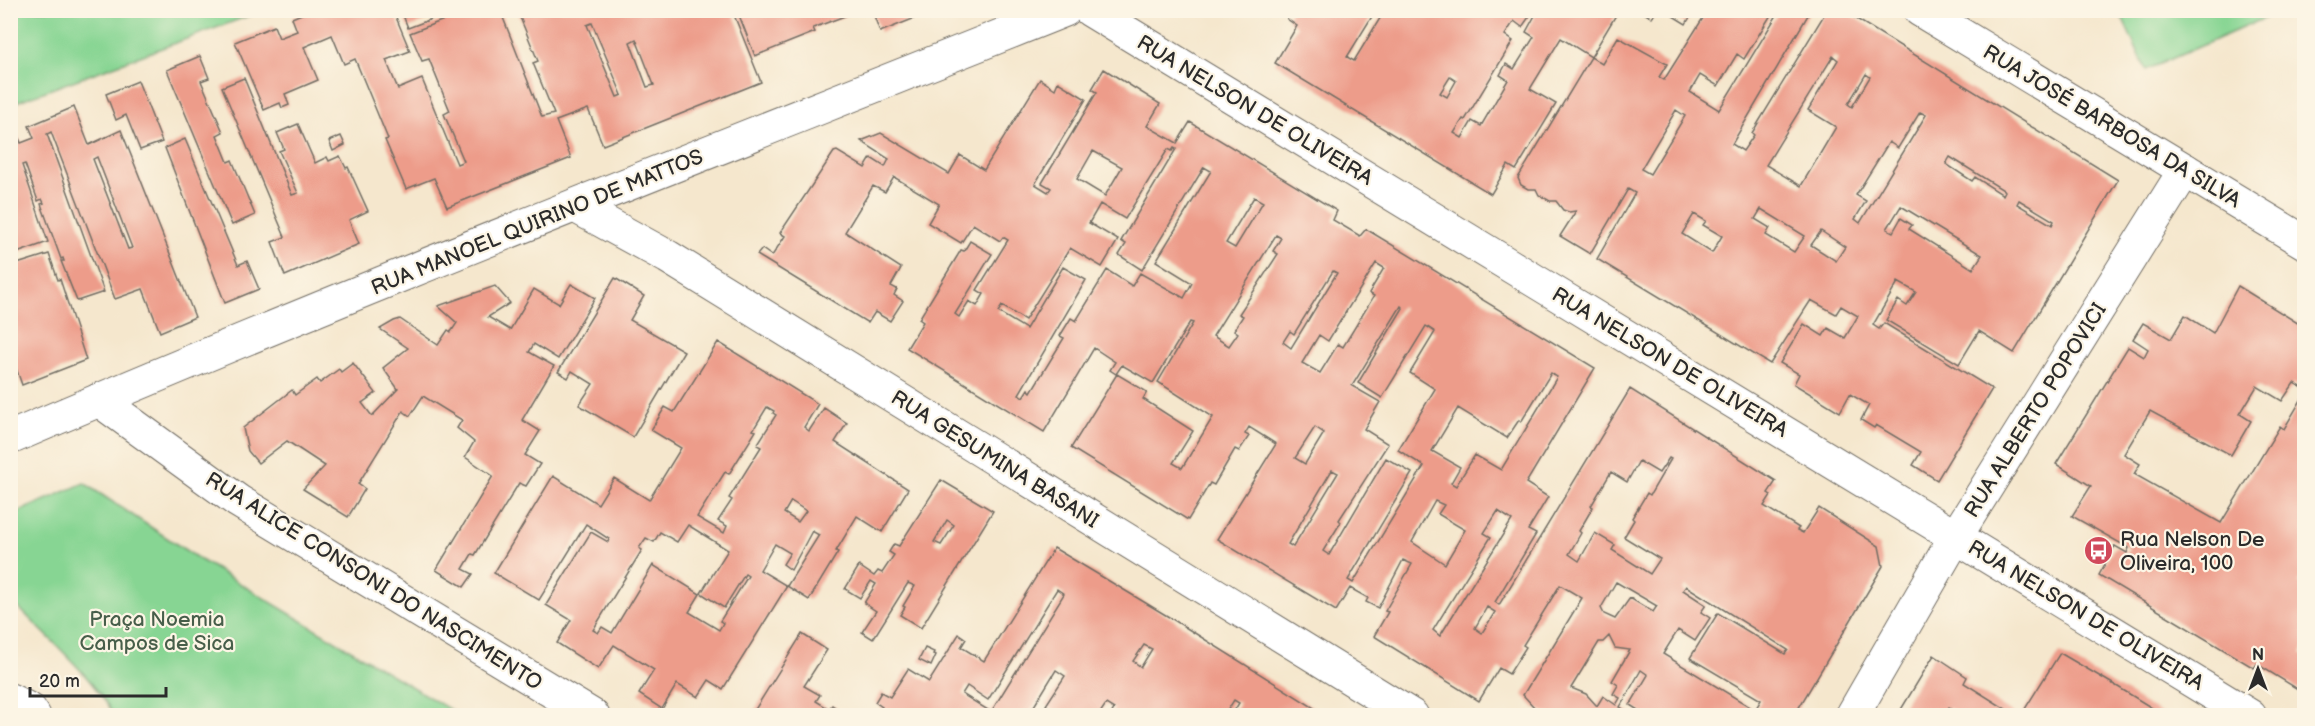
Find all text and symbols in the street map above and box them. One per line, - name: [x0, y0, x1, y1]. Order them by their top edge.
- street label: RUA NELSON DE OLIVEIRA: [1132, 30, 1377, 191]
- street label: RUA JOSÉ BARBOSA DA SILVA: [1978, 40, 2245, 213]
- street label: RUA MANOEL QUIRINO DE MATTOS: [368, 144, 707, 301]
- street label: RUA NELSON DE OLIVEIRA: [1547, 282, 1792, 443]
- street label: RUA ALBERTO POPOVICI: [1959, 298, 2112, 522]
- street label: RUA GESUMINA BASANI: [886, 385, 1103, 534]
- street label: RUA ALICE CONSONI DO NASCIMENTO: [201, 467, 547, 696]
- place label: Rua Nelson De Oliveira, 100: [2120, 527, 2264, 576]
- street label: RUA NELSON DE OLIVEIRA: [1963, 535, 2208, 696]
- bus stop icon: Rua Nelson De Oliveira, 100: [2083, 535, 2115, 567]
- park label: Praça Noemia Campos de Sica: [80, 607, 234, 656]
- north arrow: [2228, 639, 2288, 699]
- text: N: [2252, 646, 2264, 665]
- scale bar: [30, 660, 166, 698]
- text: 20 m: [39, 671, 80, 692]

